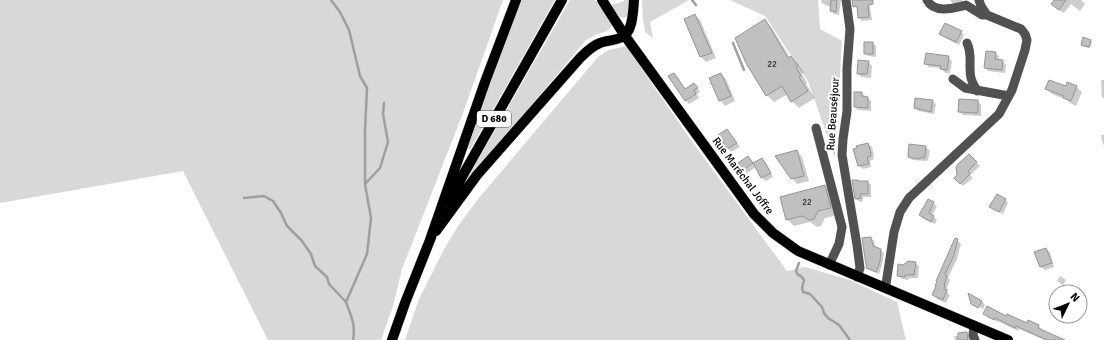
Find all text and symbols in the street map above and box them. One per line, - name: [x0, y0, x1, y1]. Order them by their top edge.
- house number: 22: [767, 59, 777, 70]
- street label: Rue Beauséjour: [824, 77, 842, 151]
- road number: D 680: [477, 111, 511, 127]
- street label: Rue Maréchal Joffre: [710, 135, 776, 217]
- house number: 22: [802, 197, 812, 208]
- north arrow: [1048, 284, 1088, 324]
- text: N: [1068, 290, 1082, 305]

